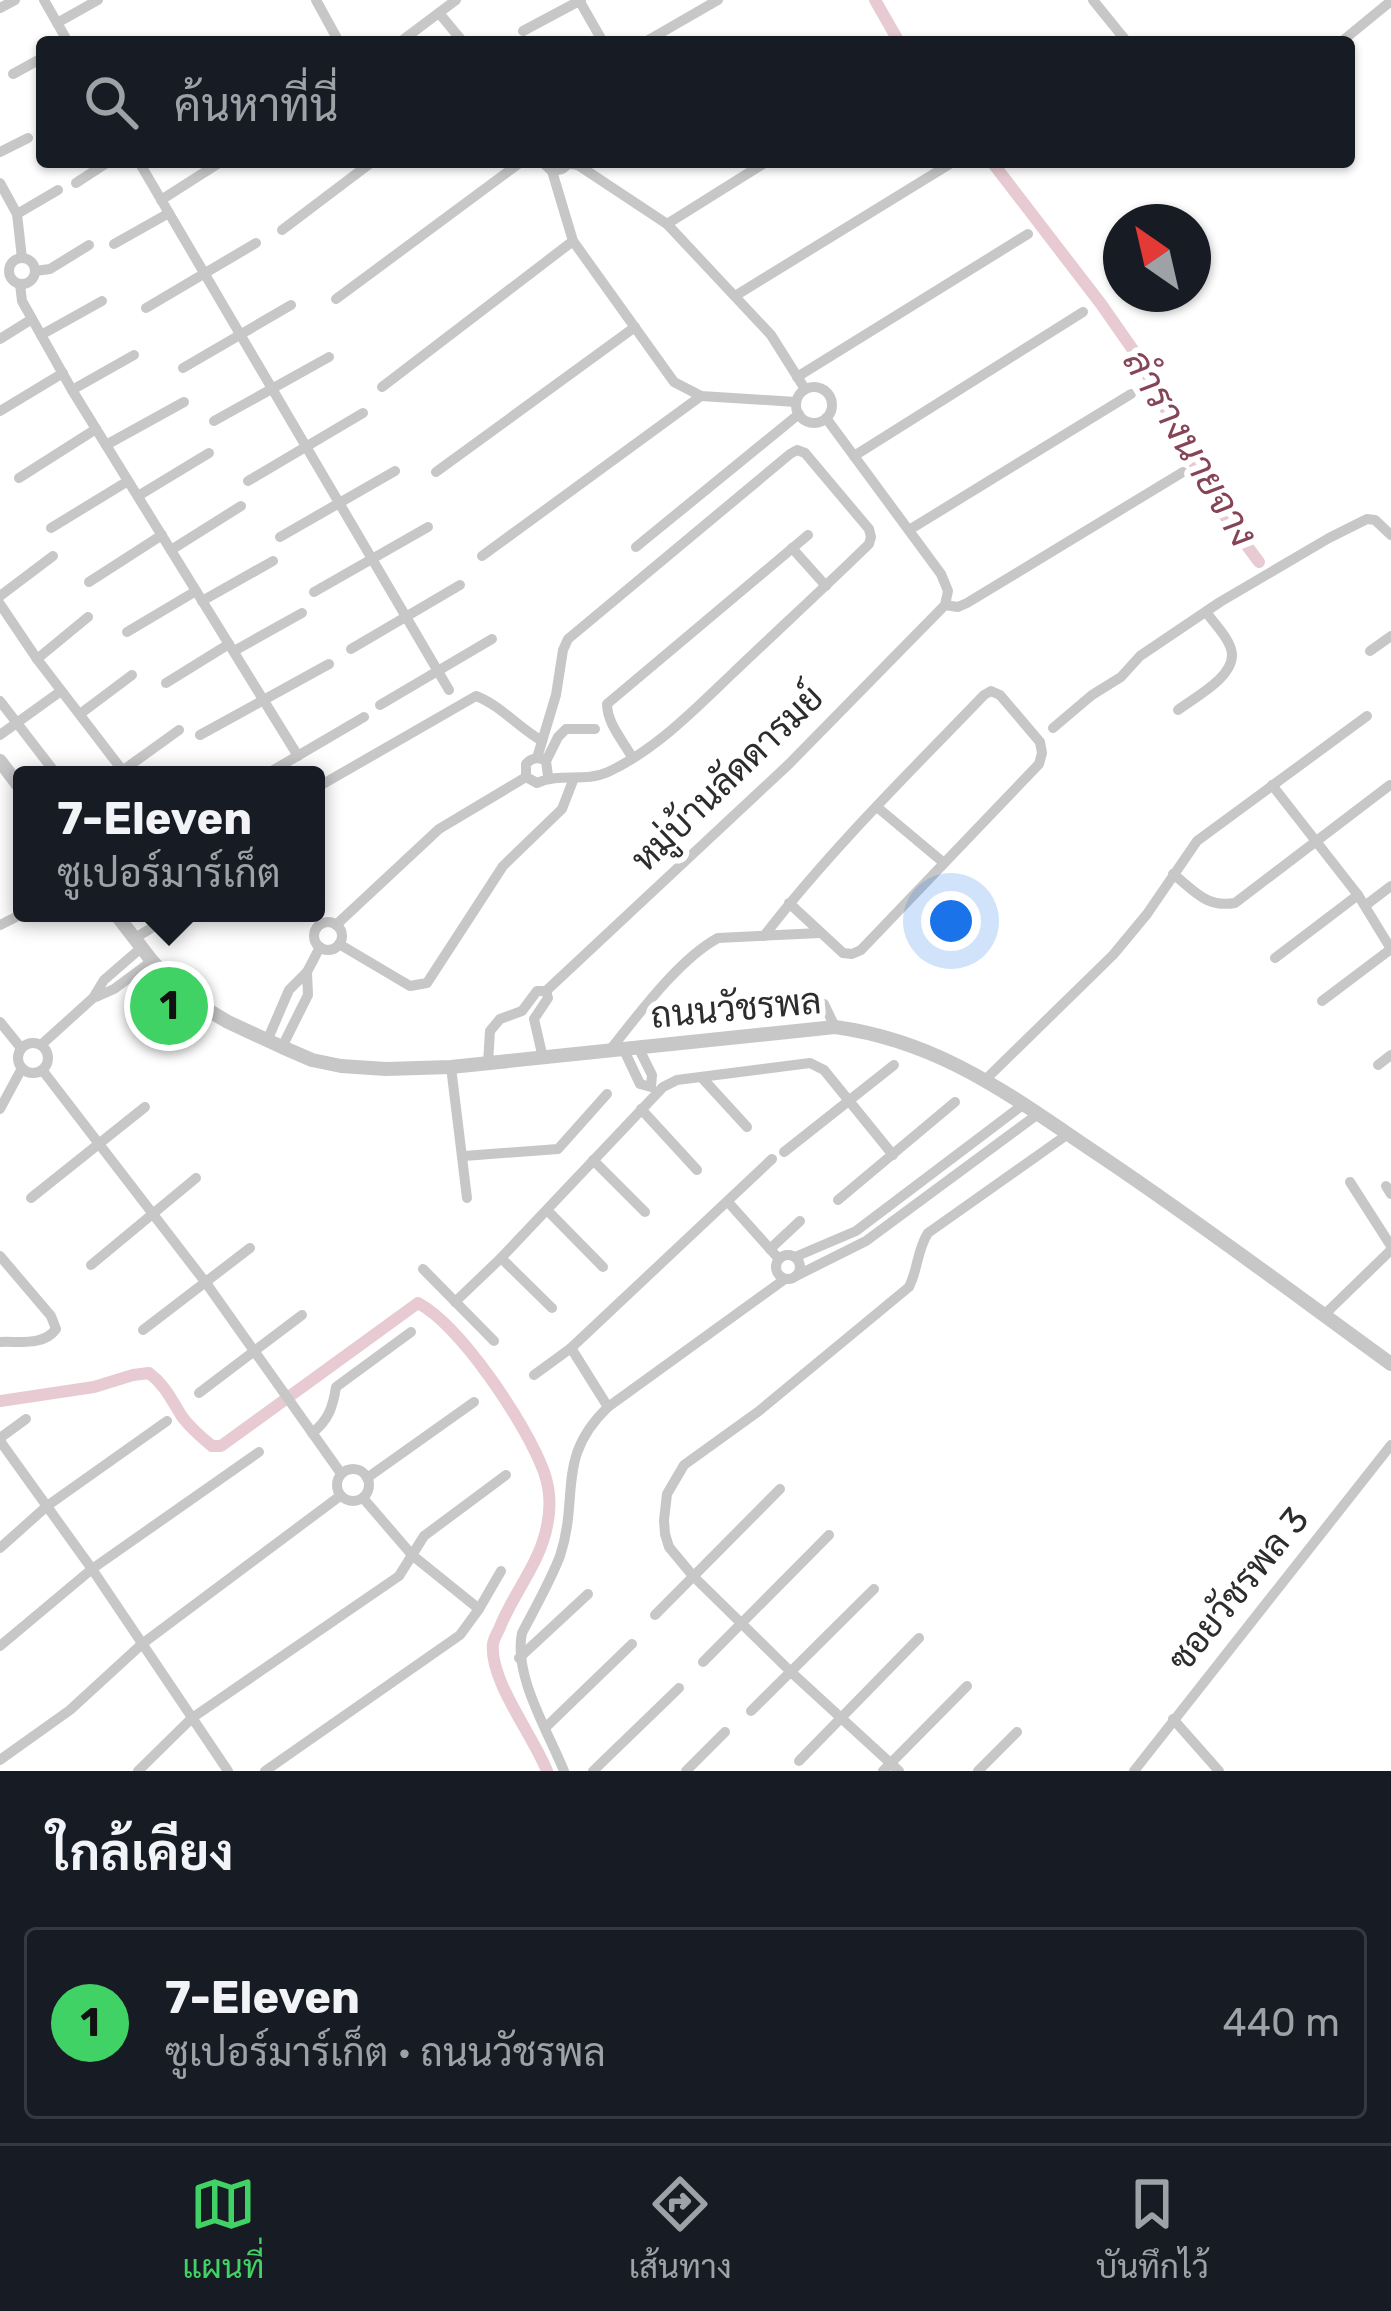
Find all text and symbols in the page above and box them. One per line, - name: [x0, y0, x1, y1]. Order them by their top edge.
- search box: [36, 36, 1355, 168]
- icon: search: [78, 69, 144, 135]
- text: ค้นหาที่นี่: [174, 79, 338, 132]
- north arrow: [1103, 204, 1211, 312]
- water label: ลำรางนายจาง: [1113, 341, 1267, 555]
- street label: หมู่บ้านลัดดารมย์: [622, 675, 834, 882]
- popup: [13, 766, 325, 922]
- text: 7-Eleven: [57, 792, 252, 845]
- text: ซูเปอร์มาร์เก็ต: [57, 851, 281, 897]
- your location: [921, 891, 981, 951]
- pin: 1: [130, 961, 208, 1051]
- street label: ถนนวัชรพล: [649, 979, 823, 1037]
- street label: ซอยวัชรพล 3: [1159, 1498, 1317, 1680]
- text: ใกล้เคียง: [48, 1822, 234, 1883]
- text: 7-Eleven: [165, 1971, 360, 2024]
- text: 1: [80, 2000, 100, 2046]
- text: 440 m: [1223, 2000, 1340, 2046]
- text: ซูเปอร์มาร์เก็ต · ถนนวัชรพล: [165, 2030, 606, 2076]
- tab: แผนที่: [182, 2171, 264, 2286]
- tab: เส้นทาง: [629, 2171, 732, 2286]
- tab: บันทึกไว้: [1096, 2171, 1209, 2286]

